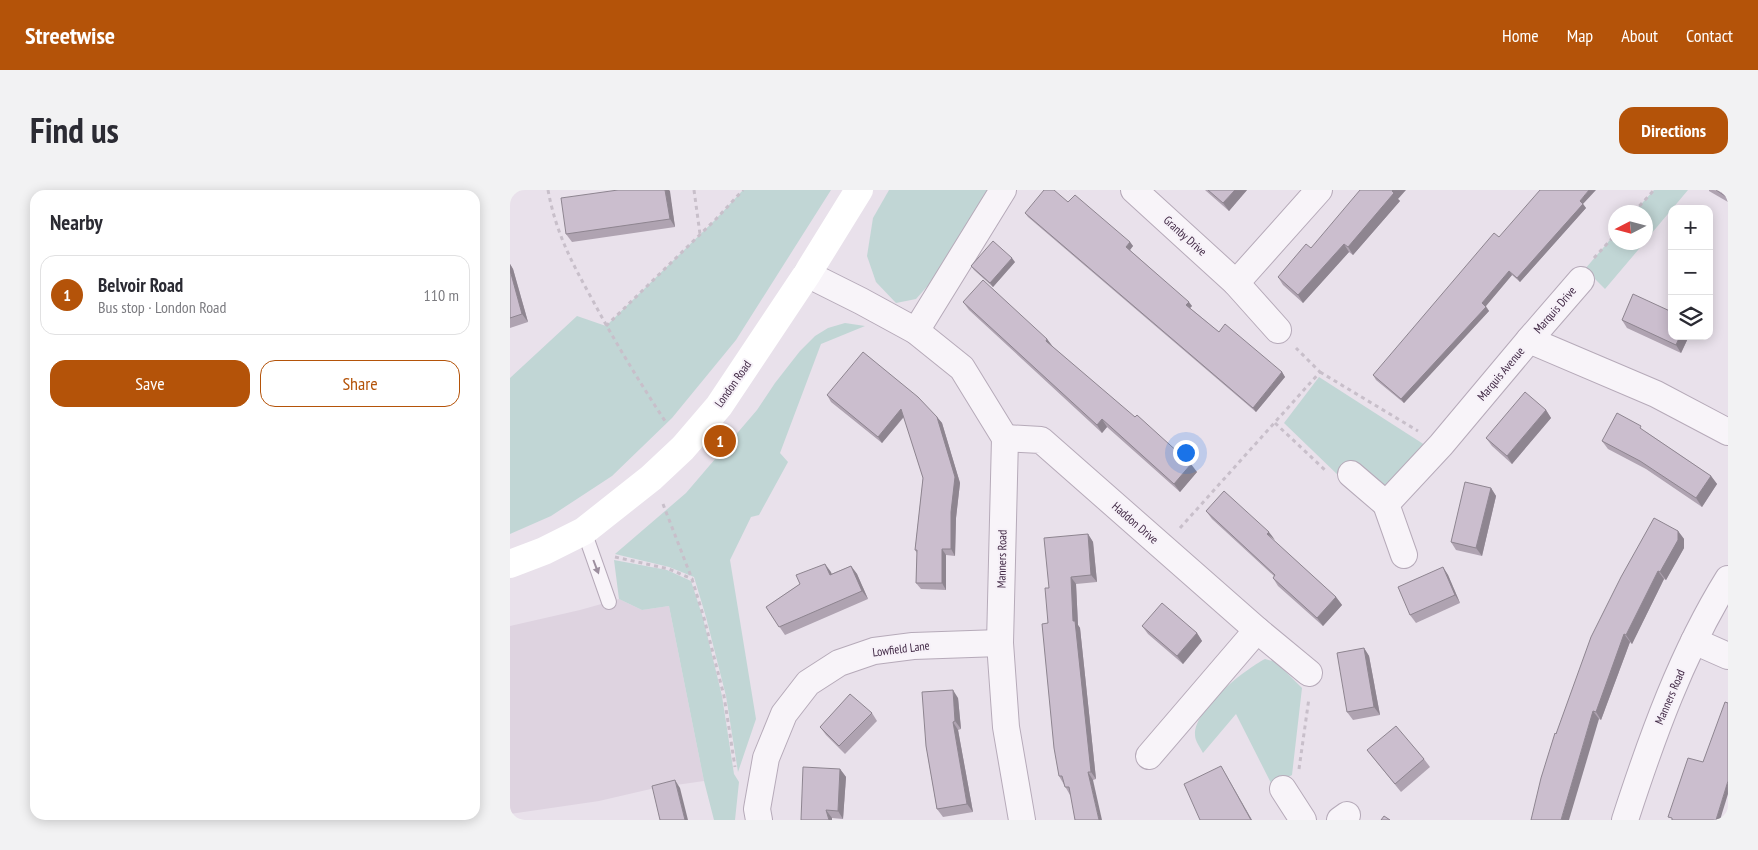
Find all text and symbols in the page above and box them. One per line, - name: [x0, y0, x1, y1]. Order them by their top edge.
- text: Streetwise: [25, 20, 115, 51]
- text: Home: [1502, 24, 1539, 47]
- text: Map: [1567, 24, 1593, 47]
- text: About: [1621, 24, 1658, 47]
- text: Contact: [1686, 24, 1733, 47]
- text: Find us: [30, 107, 119, 153]
- button: Directions: [1619, 107, 1728, 154]
- north arrow: [1608, 205, 1653, 250]
- map controls: [1668, 205, 1713, 340]
- button: +: [1668, 205, 1713, 250]
- text: Nearby: [50, 209, 103, 236]
- street label: Granby Drive: [1161, 212, 1210, 259]
- button: −: [1668, 250, 1713, 295]
- text: Belvoir Road: [98, 273, 183, 297]
- street label: Marquis Drive: [1530, 283, 1579, 336]
- text: 1: [63, 285, 71, 305]
- text: 110 m: [424, 285, 459, 305]
- button: layers: [1668, 295, 1713, 340]
- text: Bus stop · London Road: [98, 297, 226, 317]
- street label: Marquis Avenue: [1474, 344, 1527, 404]
- street label: London Road: [711, 357, 754, 410]
- button: Save: [50, 360, 250, 407]
- button: Share: [260, 360, 460, 407]
- pin: 1: [704, 422, 736, 460]
- your location: [1173, 440, 1199, 466]
- street label: Haddon Drive: [1109, 498, 1162, 547]
- street label: Manners Road: [993, 530, 1010, 588]
- one-way arrow: [592, 559, 600, 574]
- street label: Lowfield Lane: [872, 638, 930, 659]
- street label: Manners Road: [1651, 667, 1688, 727]

